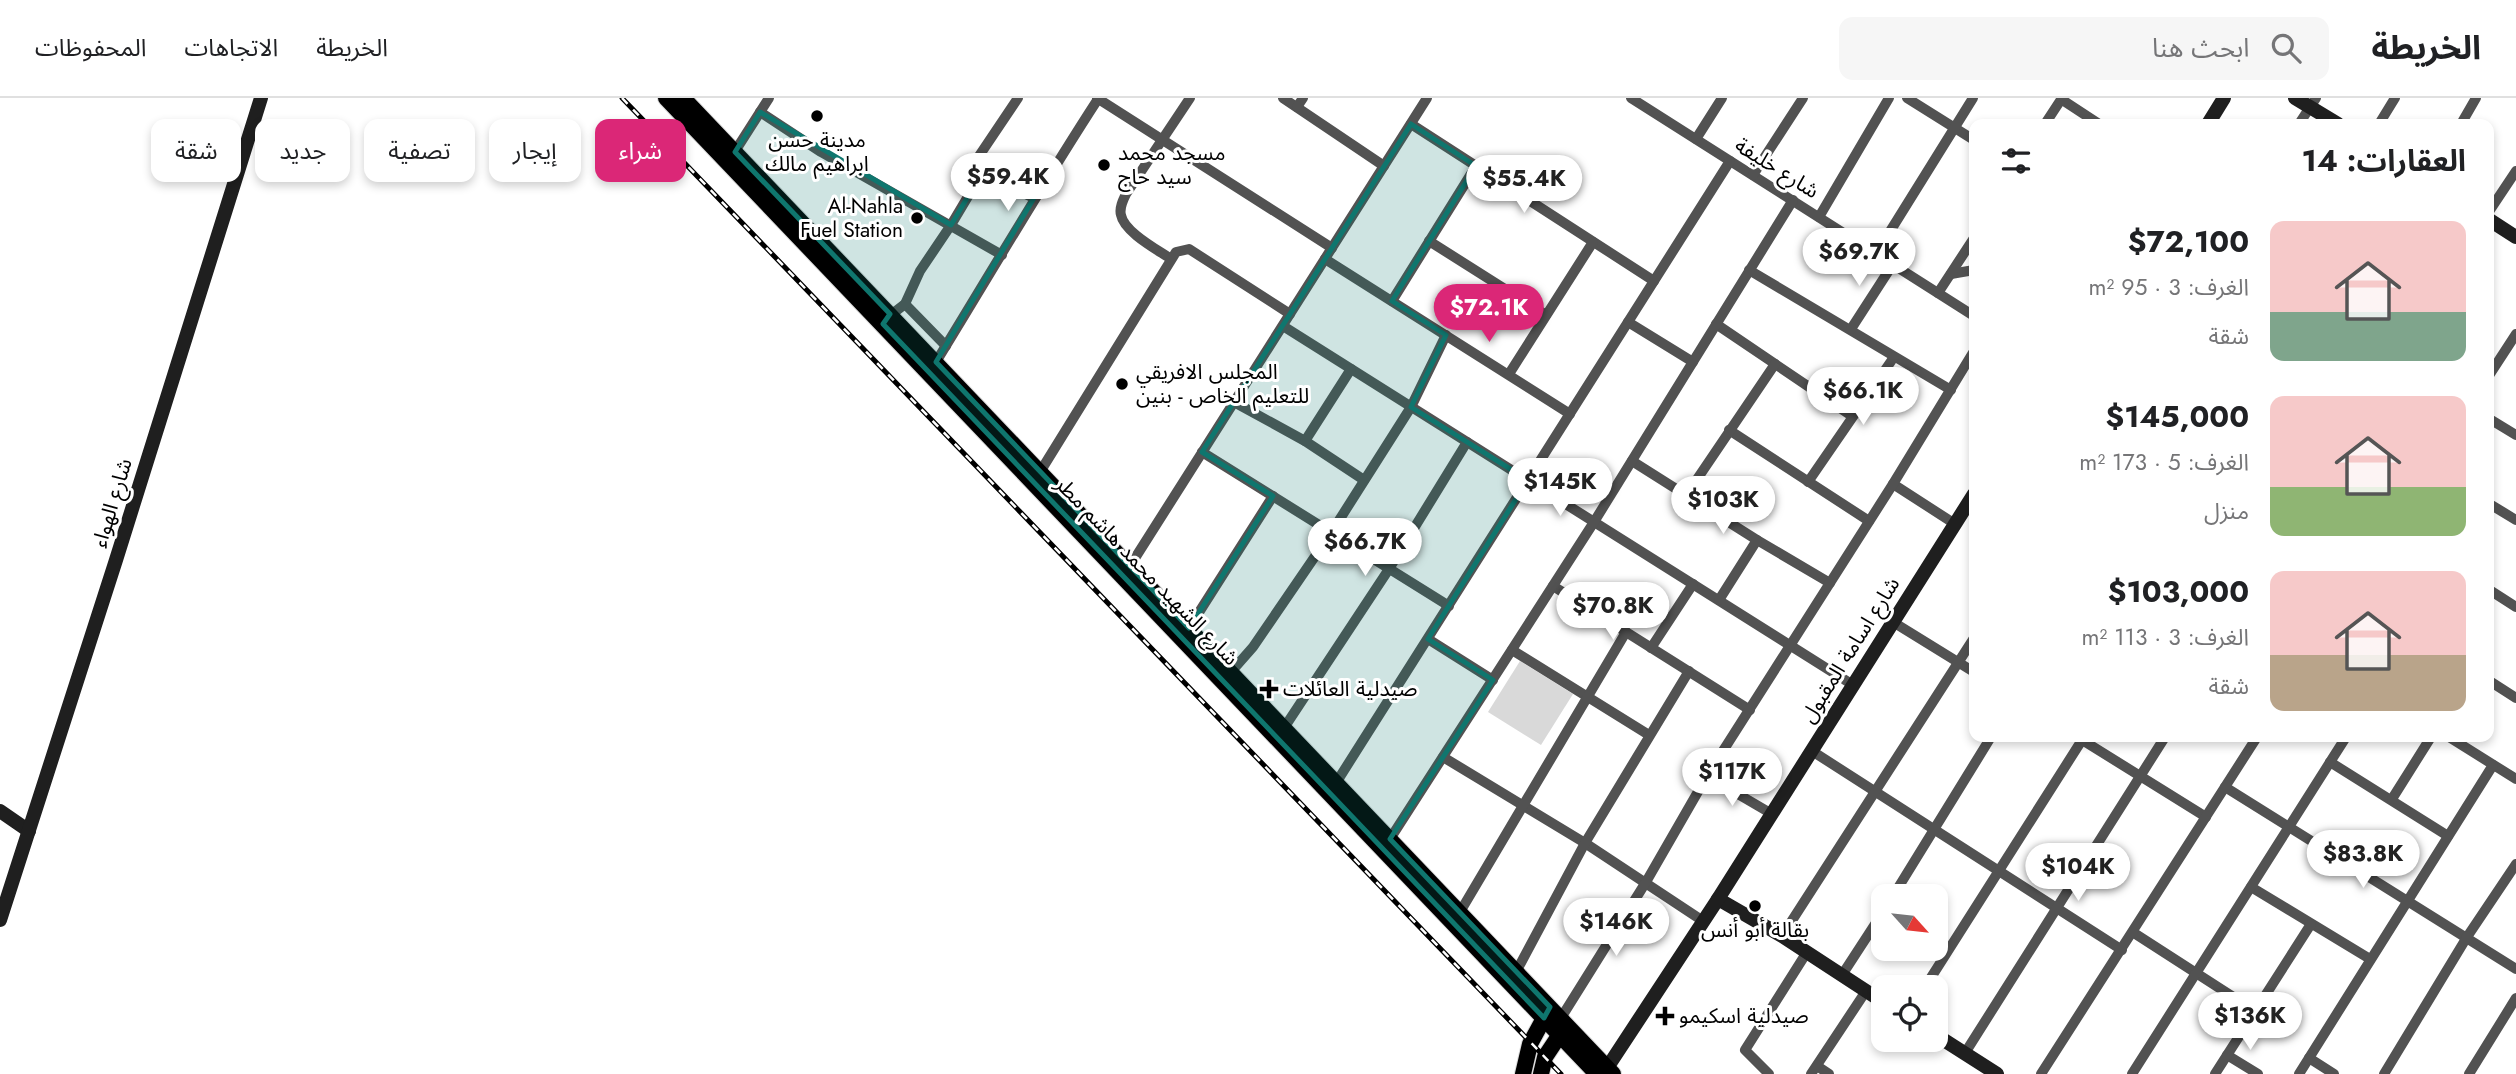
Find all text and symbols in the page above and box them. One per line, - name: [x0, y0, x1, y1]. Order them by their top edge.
- search box: [1839, 17, 2329, 80]
- text: الخريطة: [2371, 24, 2481, 71]
- text: ابحث هنا: [2152, 29, 2249, 67]
- icon: search: [2267, 29, 2305, 67]
- text: المحفوظات: [35, 30, 146, 65]
- text: الاتجاهات: [184, 30, 278, 65]
- text: الخريطة: [316, 30, 388, 65]
- marker: مدينة حسن ابراهيم مالك: [809, 108, 825, 124]
- chip: شقة: [151, 119, 241, 182]
- chip: جديد: [255, 119, 350, 182]
- chip: تصفية: [364, 119, 475, 182]
- chip: إيجار: [489, 119, 581, 182]
- chip: شراء: [595, 119, 686, 182]
- place label: مدينة حسن ابراهيم مالك: [765, 125, 869, 179]
- street label: شارع خليفة: [1729, 130, 1825, 206]
- place label: مسجد محمد سيد حاج: [1118, 138, 1225, 192]
- text: العقارات: 14: [2302, 139, 2466, 182]
- icon: filters: [1997, 142, 2035, 180]
- pin: $59.4K: [951, 153, 1065, 213]
- pin: $55.4K: [1467, 156, 1581, 215]
- marker: مسجد محمد سيد حاج: [1096, 157, 1112, 173]
- text: $59.4K: [967, 159, 1049, 193]
- text: $55.4K: [1482, 161, 1566, 195]
- place label: Al-Nahla Fuel Station: [800, 191, 903, 245]
- marker: Al-Nahla Fuel Station: [909, 210, 925, 226]
- text: $72,100: [2128, 220, 2249, 263]
- pin: $69.7K: [1802, 228, 1916, 288]
- text: $69.7K: [1819, 234, 1899, 268]
- icon: home: [2326, 249, 2410, 333]
- text: الغرف: 3 · 95 m²: [2088, 270, 2249, 304]
- pin: $72.1K: [1432, 285, 1546, 344]
- text: $72.1K: [1450, 290, 1528, 324]
- text: شقة: [2208, 319, 2249, 353]
- place label: المجلس الافريقي للتعليم الخاص - بنين: [1136, 357, 1309, 411]
- pin: $66.1K: [1806, 368, 1920, 427]
- text: $66.1K: [1823, 373, 1903, 407]
- marker: المجلس الافريقي للتعليم الخاص - بنين: [1114, 376, 1130, 392]
- text: $145,000: [2105, 395, 2249, 438]
- icon: home: [2326, 424, 2410, 508]
- text: الغرف: 5 · 173 m²: [2079, 445, 2249, 479]
- street label: شارع الهواء: [84, 455, 140, 551]
- pin: $145K: [1511, 458, 1609, 518]
- text: $145K: [1524, 464, 1596, 498]
- street label: شارع الشهيد محمد هاشم مطر: [1048, 469, 1245, 672]
- pin: $103K: [1674, 476, 1772, 536]
- text: $103K: [1687, 482, 1759, 516]
- text: منزل: [2204, 494, 2249, 528]
- pin: $66.7K: [1308, 518, 1422, 578]
- text: $66.7K: [1324, 524, 1406, 558]
- text: $103,000: [2108, 570, 2249, 613]
- street label: شارع اسامة المقبول: [1793, 571, 1907, 729]
- pin: $70.8K: [1556, 582, 1670, 642]
- text: $70.8K: [1572, 588, 1654, 622]
- icon: home: [2326, 599, 2410, 683]
- text: الغرف: 3 · 113 m²: [2081, 620, 2249, 654]
- text: شقة: [2208, 669, 2249, 703]
- place label: صيدلية العائلات: [1283, 674, 1417, 704]
- marker: صيدلية العائلات: [1261, 681, 1277, 697]
- pin: $117K: [1683, 748, 1781, 808]
- text: $117K: [1698, 754, 1766, 788]
- pin: $83.8K: [2306, 830, 2420, 890]
- text: $83.8K: [2323, 836, 2403, 870]
- pin: $104K: [2029, 844, 2127, 903]
- text: $104K: [2041, 849, 2115, 883]
- north arrow: [1871, 884, 1948, 961]
- map controls: [1871, 884, 1948, 1052]
- pin: $146K: [1567, 898, 1665, 958]
- marker: بقالة أبو أنس: [1747, 898, 1763, 914]
- text: $146K: [1579, 904, 1653, 938]
- place label: بقالة أبو أنس: [1701, 915, 1809, 945]
- button: locate: [1871, 975, 1948, 1052]
- pin: $136K: [2201, 992, 2299, 1052]
- text: $136K: [2214, 998, 2286, 1032]
- place label: صيدلية اسكيمو: [1679, 1001, 1809, 1031]
- marker: صيدلية اسكيمو: [1657, 1008, 1673, 1024]

